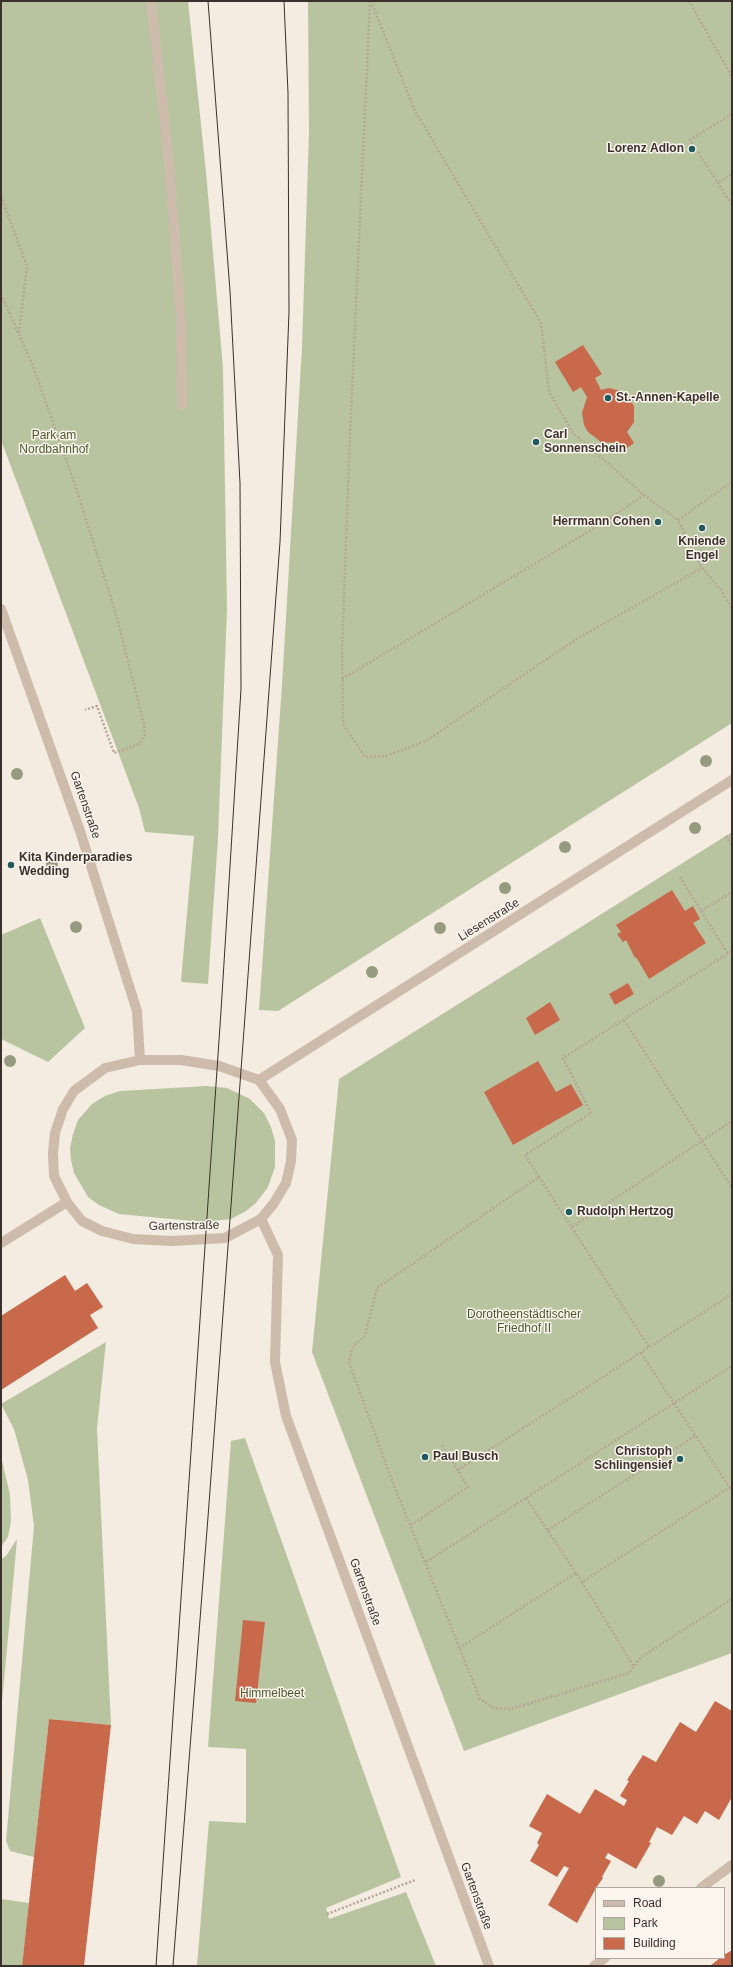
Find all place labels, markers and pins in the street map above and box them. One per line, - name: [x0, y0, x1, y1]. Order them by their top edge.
- place label: Lorenz Adlon: [607, 142, 684, 156]
- marker: Lorenz Adlon: [687, 144, 697, 154]
- place label: St.-Annen-Kapelle: [616, 391, 719, 405]
- marker: St.-Annen-Kapelle: [603, 393, 613, 403]
- place label: Carl Sonnenschein: [544, 428, 626, 456]
- marker: Carl Sonnenschein: [531, 437, 541, 447]
- place label: Herrmann Cohen: [553, 515, 650, 529]
- marker: Herrmann Cohen: [653, 517, 663, 527]
- marker: Kniende Engel: [697, 523, 707, 533]
- place label: Kniende Engel: [678, 535, 726, 563]
- place label: Kita Kinderparadies Wedding: [19, 851, 132, 879]
- marker: Kita Kinderparadies Wedding: [6, 860, 16, 870]
- place label: Rudolph Hertzog: [577, 1205, 674, 1219]
- marker: Rudolph Hertzog: [564, 1207, 574, 1217]
- place label: Christoph Schlingensief: [594, 1445, 672, 1473]
- place label: Paul Busch: [433, 1450, 498, 1464]
- marker: Paul Busch: [420, 1452, 430, 1462]
- marker: Christoph Schlingensief: [675, 1454, 685, 1464]

